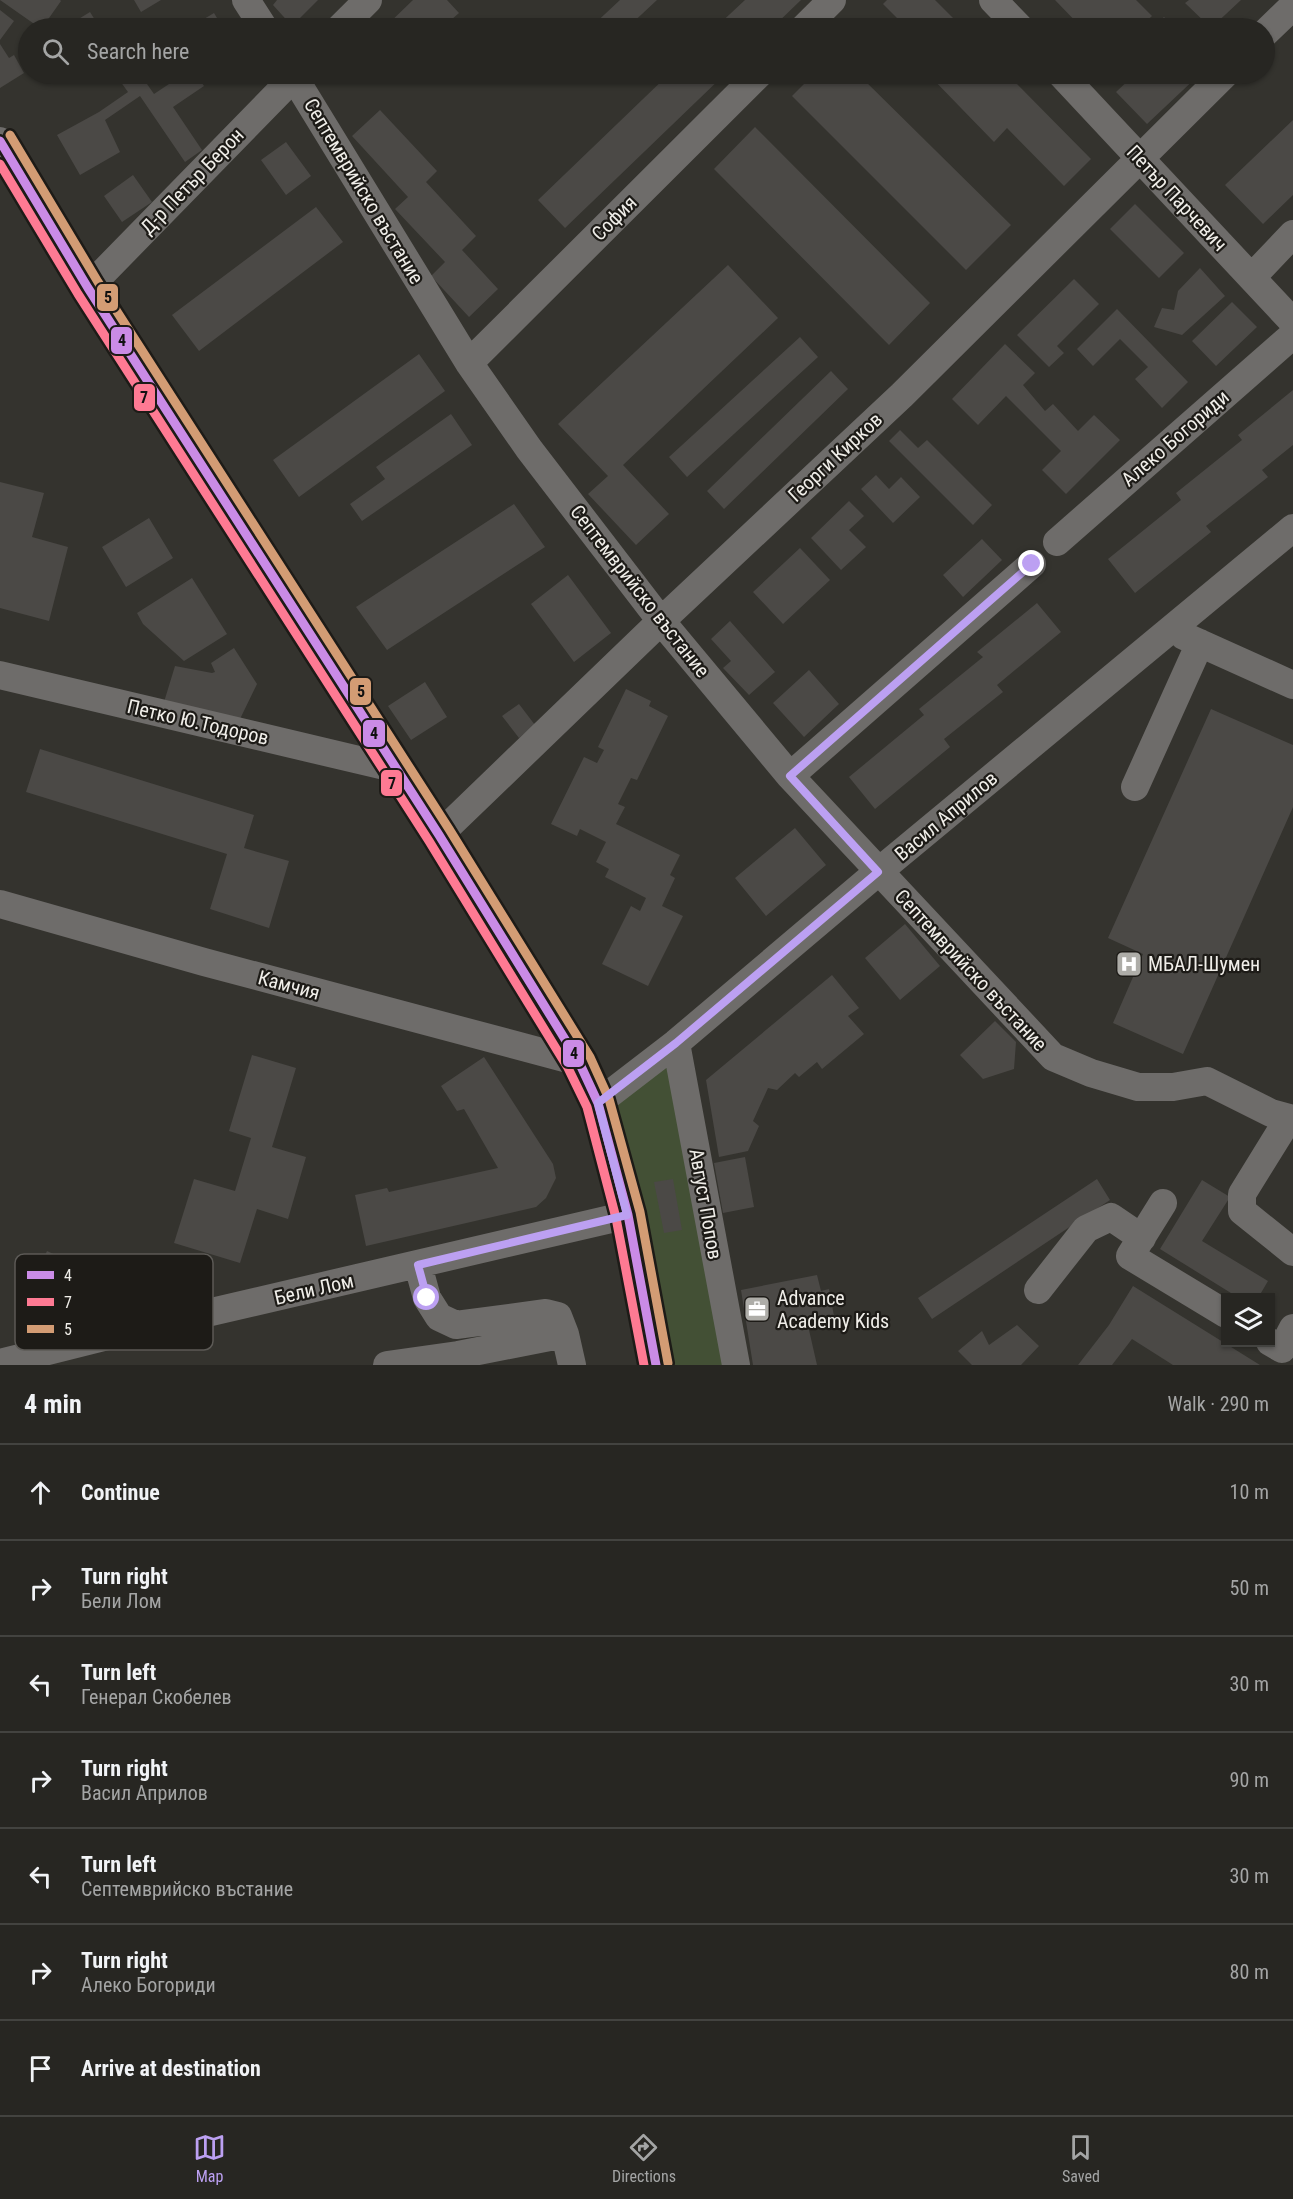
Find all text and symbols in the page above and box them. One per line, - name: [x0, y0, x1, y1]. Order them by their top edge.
- search box: [18, 18, 1275, 84]
- icon: search: [39, 35, 72, 68]
- text: Search here: [87, 39, 189, 64]
- street label: Септемврийско въстание: [299, 94, 429, 288]
- street label: Д-р Петър Берон: [135, 123, 249, 239]
- street label: Петър Парчевич: [1122, 140, 1232, 256]
- street label: София: [586, 190, 642, 246]
- line badge: 5: [96, 283, 119, 312]
- text: 5: [104, 288, 112, 307]
- line badge: 4: [110, 326, 133, 355]
- text: 4: [118, 331, 126, 350]
- line badge: 7: [133, 383, 156, 412]
- street label: Алеко Богориди: [1116, 385, 1234, 491]
- text: 7: [140, 388, 148, 407]
- street label: Георги Кирков: [783, 407, 887, 507]
- street label: Септемврийско въстание: [565, 500, 715, 682]
- route end: [1018, 550, 1044, 576]
- line badge: 5: [349, 677, 372, 706]
- text: 5: [357, 682, 365, 701]
- street label: Петко Ю.Тодоров: [125, 694, 271, 750]
- line badge: 4: [362, 719, 386, 748]
- text: 4: [370, 724, 378, 743]
- street label: Васил Априлов: [890, 766, 1002, 866]
- line badge: 7: [380, 769, 403, 797]
- text: 7: [388, 774, 396, 793]
- street label: Септемврийско въстание: [890, 884, 1052, 1056]
- hospital icon: МБАЛ-Шумен: [1114, 949, 1144, 979]
- place label: МБАЛ-Шумен: [1148, 952, 1260, 976]
- street label: Камчия: [255, 965, 323, 1005]
- line badge: 4: [562, 1039, 585, 1068]
- text: 4: [570, 1044, 578, 1063]
- street label: Август Попов: [684, 1147, 728, 1261]
- legend: [15, 1254, 213, 1350]
- text: 4: [64, 1266, 72, 1285]
- street label: Бели Лом: [272, 1268, 356, 1310]
- route start: [413, 1284, 439, 1310]
- place label: Advance Academy Kids: [777, 1286, 889, 1333]
- text: 7: [64, 1293, 72, 1312]
- map controls: [1221, 1293, 1275, 1347]
- button: layers: [1221, 1293, 1275, 1347]
- office icon: Advance Academy Kids: [742, 1294, 772, 1324]
- text: 5: [64, 1320, 72, 1339]
- text: 4 min: [24, 1389, 82, 1419]
- text: Walk · 290 m: [1168, 1392, 1269, 1416]
- icon: ahead: [24, 1476, 57, 1509]
- text: Continue: [81, 1480, 160, 1505]
- text: 10 m: [1230, 1480, 1269, 1504]
- text: Turn right: [81, 1564, 168, 1589]
- icon: right: [24, 1572, 57, 1605]
- text: 50 m: [1230, 1576, 1269, 1600]
- text: Бели Лом: [81, 1589, 162, 1613]
- text: Turn left: [81, 1660, 156, 1685]
- icon: left: [24, 1668, 57, 1701]
- text: 30 m: [1230, 1672, 1269, 1696]
- text: Генерал Скобелев: [81, 1685, 232, 1709]
- text: Turn right: [81, 1756, 168, 1781]
- icon: right: [24, 1764, 57, 1797]
- text: 90 m: [1230, 1768, 1269, 1792]
- text: Васил Априлов: [81, 1781, 208, 1805]
- text: Turn left: [81, 1852, 156, 1877]
- icon: left: [24, 1860, 57, 1893]
- text: 30 m: [1230, 1864, 1269, 1888]
- text: Септемврийско въстание: [81, 1877, 293, 1901]
- text: Turn right: [81, 1948, 168, 1973]
- icon: right: [24, 1956, 57, 1989]
- text: 80 m: [1230, 1960, 1269, 1984]
- text: Алеко Богориди: [81, 1973, 216, 1997]
- icon: arrive: [24, 2052, 57, 2085]
- text: Arrive at destination: [81, 2056, 261, 2081]
- tab: Map: [193, 2131, 226, 2186]
- tab: Directions: [612, 2131, 676, 2186]
- tab: Saved: [1062, 2131, 1100, 2186]

